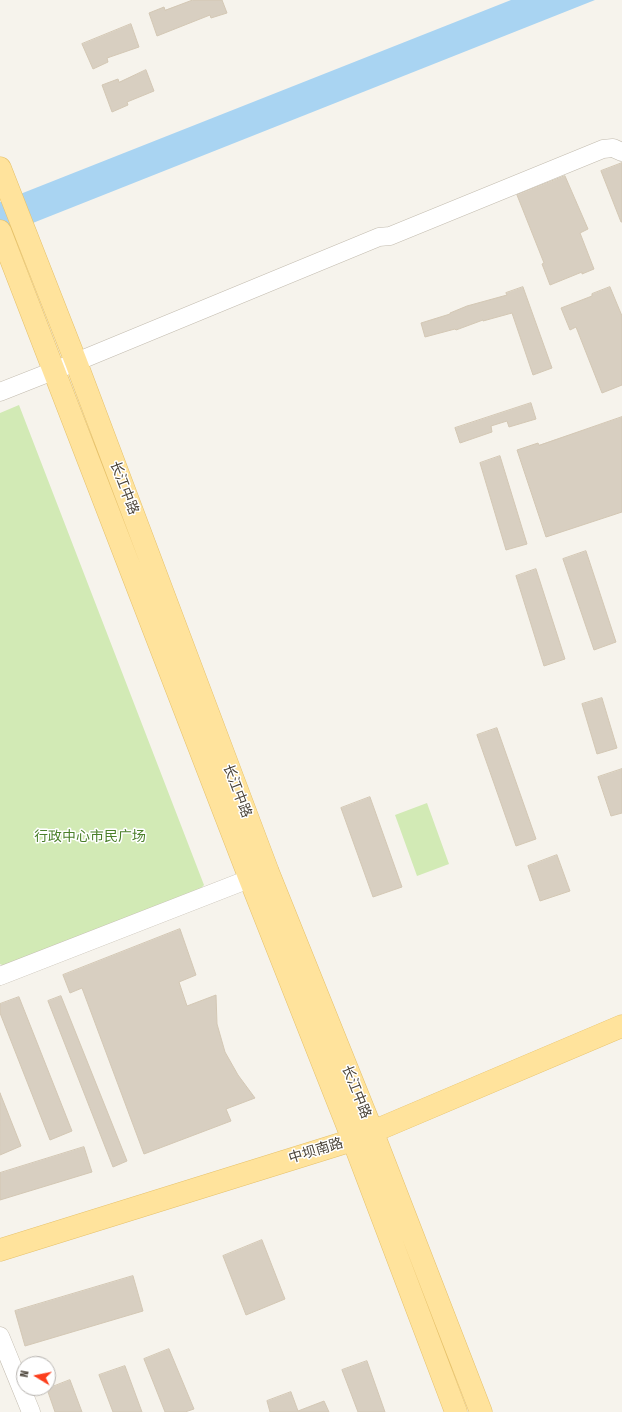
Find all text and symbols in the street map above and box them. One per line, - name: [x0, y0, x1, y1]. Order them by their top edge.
- street label: 长江中路: [106, 459, 142, 517]
- street label: 长江中路: [219, 762, 255, 820]
- park label: 行政中心市民广场: [34, 829, 146, 845]
- street label: 长江中路: [338, 1063, 374, 1121]
- street label: 中坝南路: [287, 1135, 345, 1167]
- north arrow: [16, 1356, 56, 1396]
- text: N: [18, 1370, 32, 1378]

